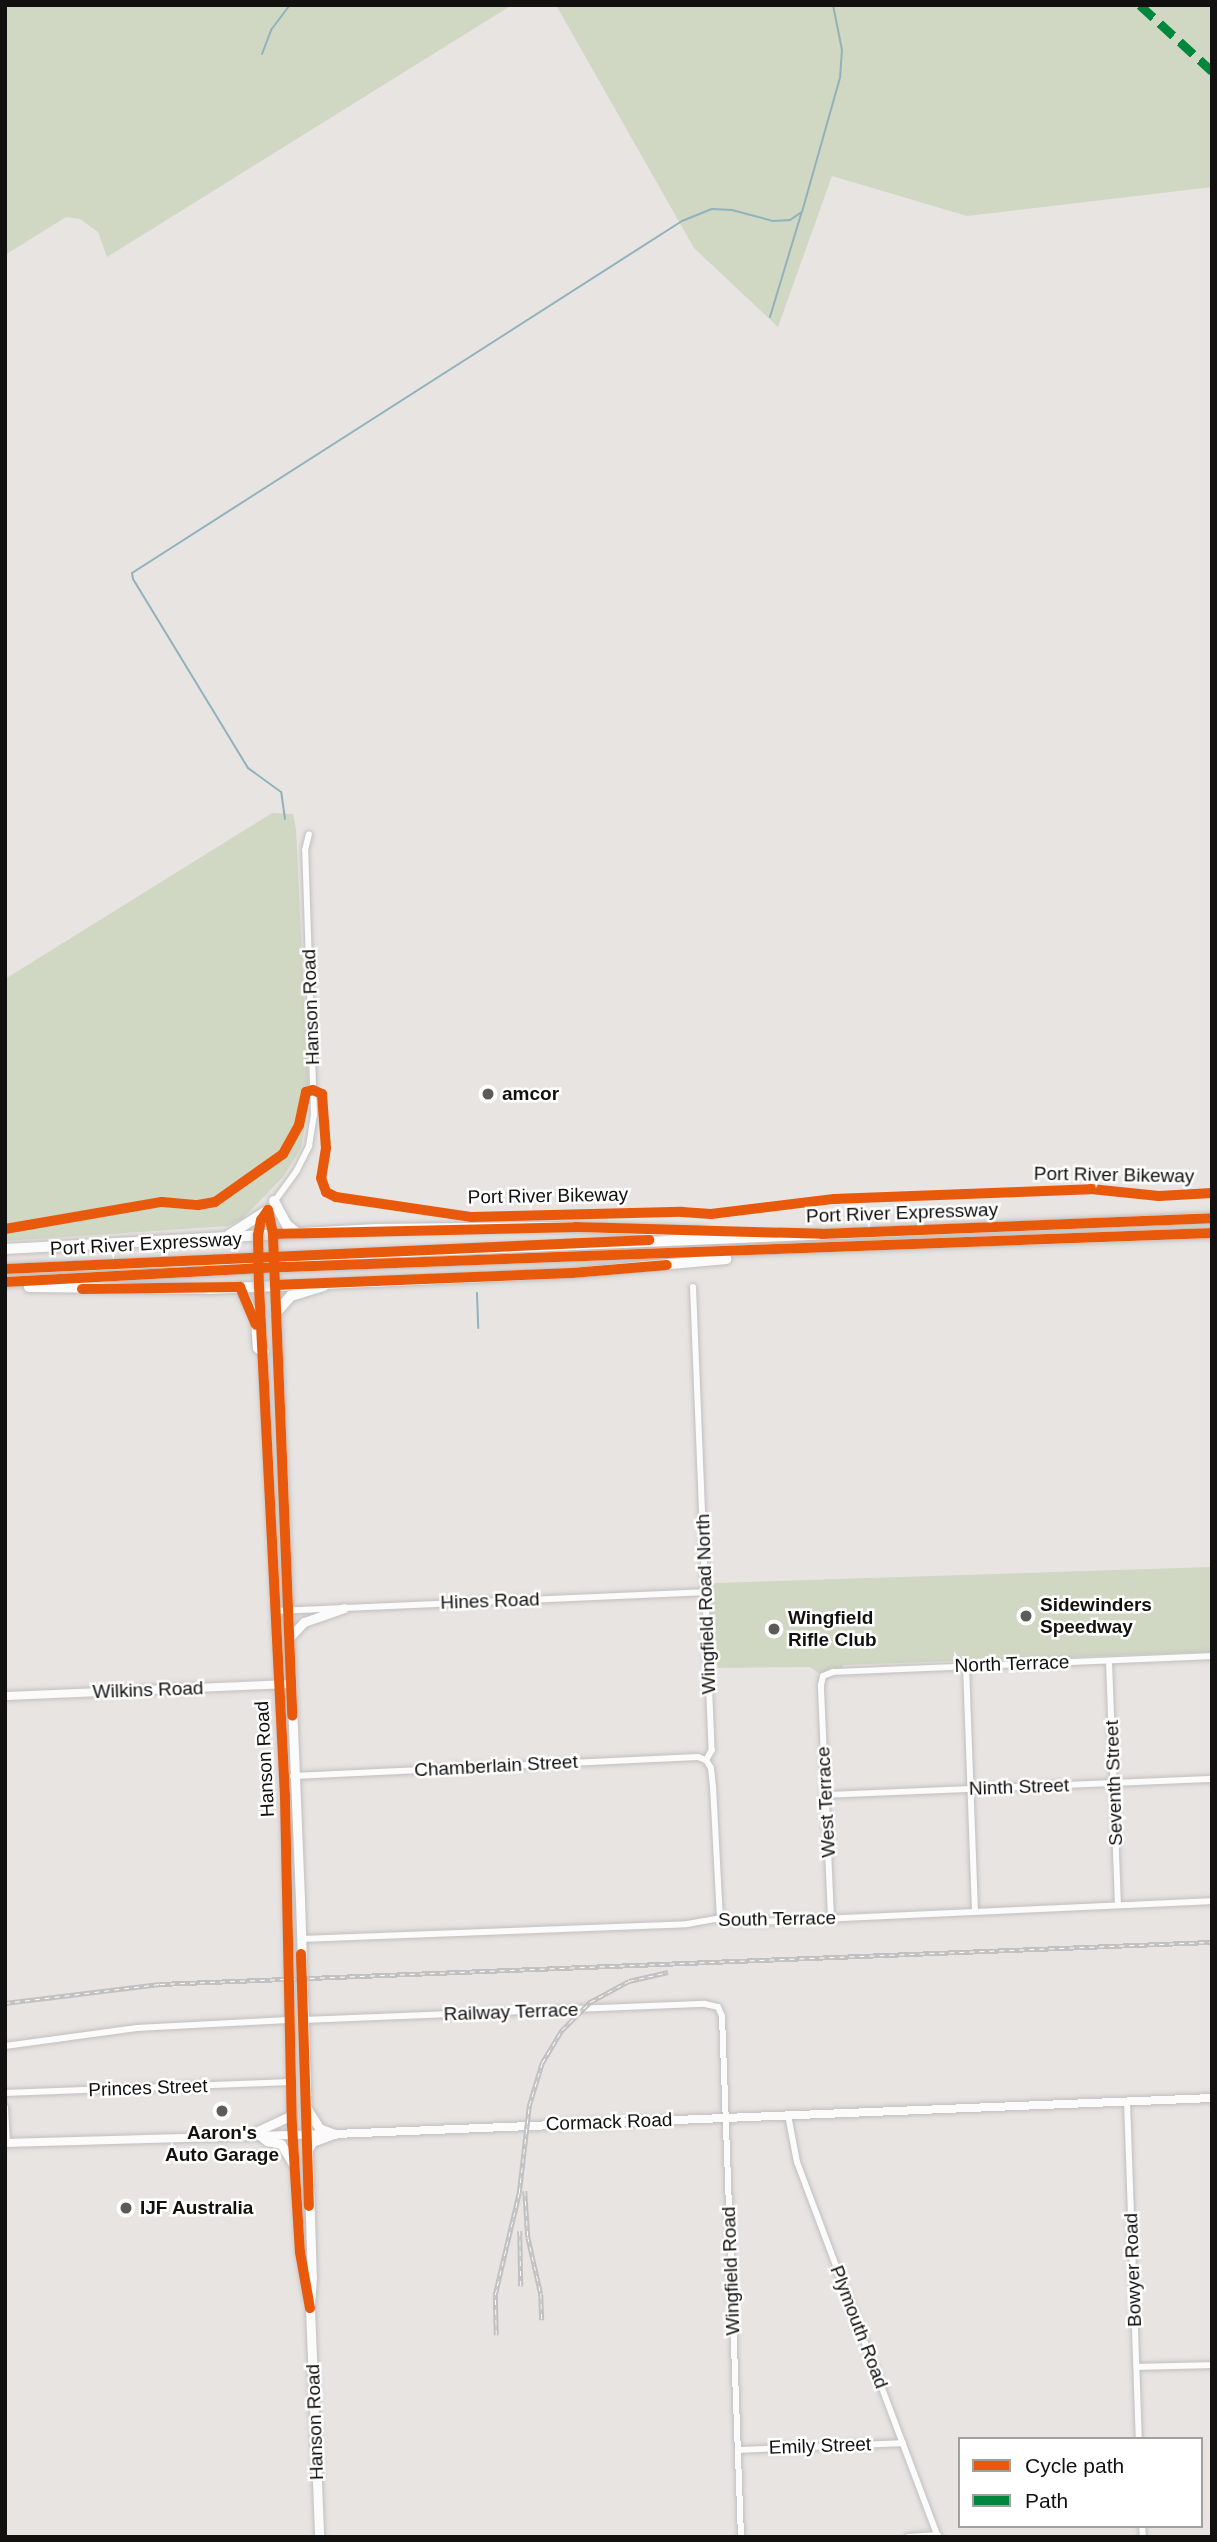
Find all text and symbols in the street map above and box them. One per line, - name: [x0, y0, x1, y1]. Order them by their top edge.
- street label: Hanson Road: [298, 949, 324, 1065]
- place label: amcor: [502, 1083, 559, 1105]
- marker: amcor: [480, 1086, 496, 1102]
- street label: Port River Bikeway: [1034, 1162, 1194, 1188]
- street label: Port River Bikeway: [468, 1183, 628, 1209]
- street label: Port River Expressway: [806, 1198, 998, 1228]
- street label: Port River Expressway: [49, 1228, 243, 1260]
- street label: Wingfield Road North: [691, 1513, 721, 1695]
- street label: Hines Road: [440, 1588, 540, 1614]
- place label: Sidewinders Speedway: [1040, 1594, 1152, 1638]
- place label: Wingfield Rifle Club: [788, 1607, 877, 1651]
- marker: Sidewinders Speedway: [1018, 1608, 1034, 1624]
- marker: Wingfield Rifle Club: [766, 1621, 782, 1637]
- street label: North Terrace: [954, 1651, 1070, 1677]
- street label: Wilkins Road: [92, 1677, 204, 1703]
- street label: Hanson Road: [251, 1700, 279, 1818]
- street label: Seventh Street: [1100, 1720, 1128, 1846]
- street label: West Terrace: [812, 1746, 840, 1858]
- street label: Chamberlain Street: [414, 1750, 578, 1782]
- street label: Ninth Street: [968, 1774, 1070, 1800]
- street label: South Terrace: [718, 1907, 836, 1931]
- street label: Railway Terrace: [443, 1998, 579, 2026]
- street label: Princes Street: [88, 2075, 208, 2101]
- marker: Aaron's Auto Garage: [214, 2103, 230, 2119]
- street label: Cormack Road: [545, 2108, 673, 2136]
- place label: Aaron's Auto Garage: [165, 2122, 279, 2166]
- place label: IJF Australia: [140, 2197, 254, 2219]
- marker: IJF Australia: [118, 2200, 134, 2216]
- street label: Wingfield Road: [717, 2206, 745, 2336]
- street label: Bowyer Road: [1120, 2213, 1146, 2327]
- street label: Plymouth Road: [825, 2262, 893, 2392]
- street label: Hanson Road: [302, 2364, 328, 2480]
- street label: Emily Street: [768, 2433, 872, 2459]
- legend: [958, 2437, 1203, 2528]
- text: Cycle path: [1025, 2454, 1124, 2477]
- text: Path: [1025, 2489, 1068, 2512]

